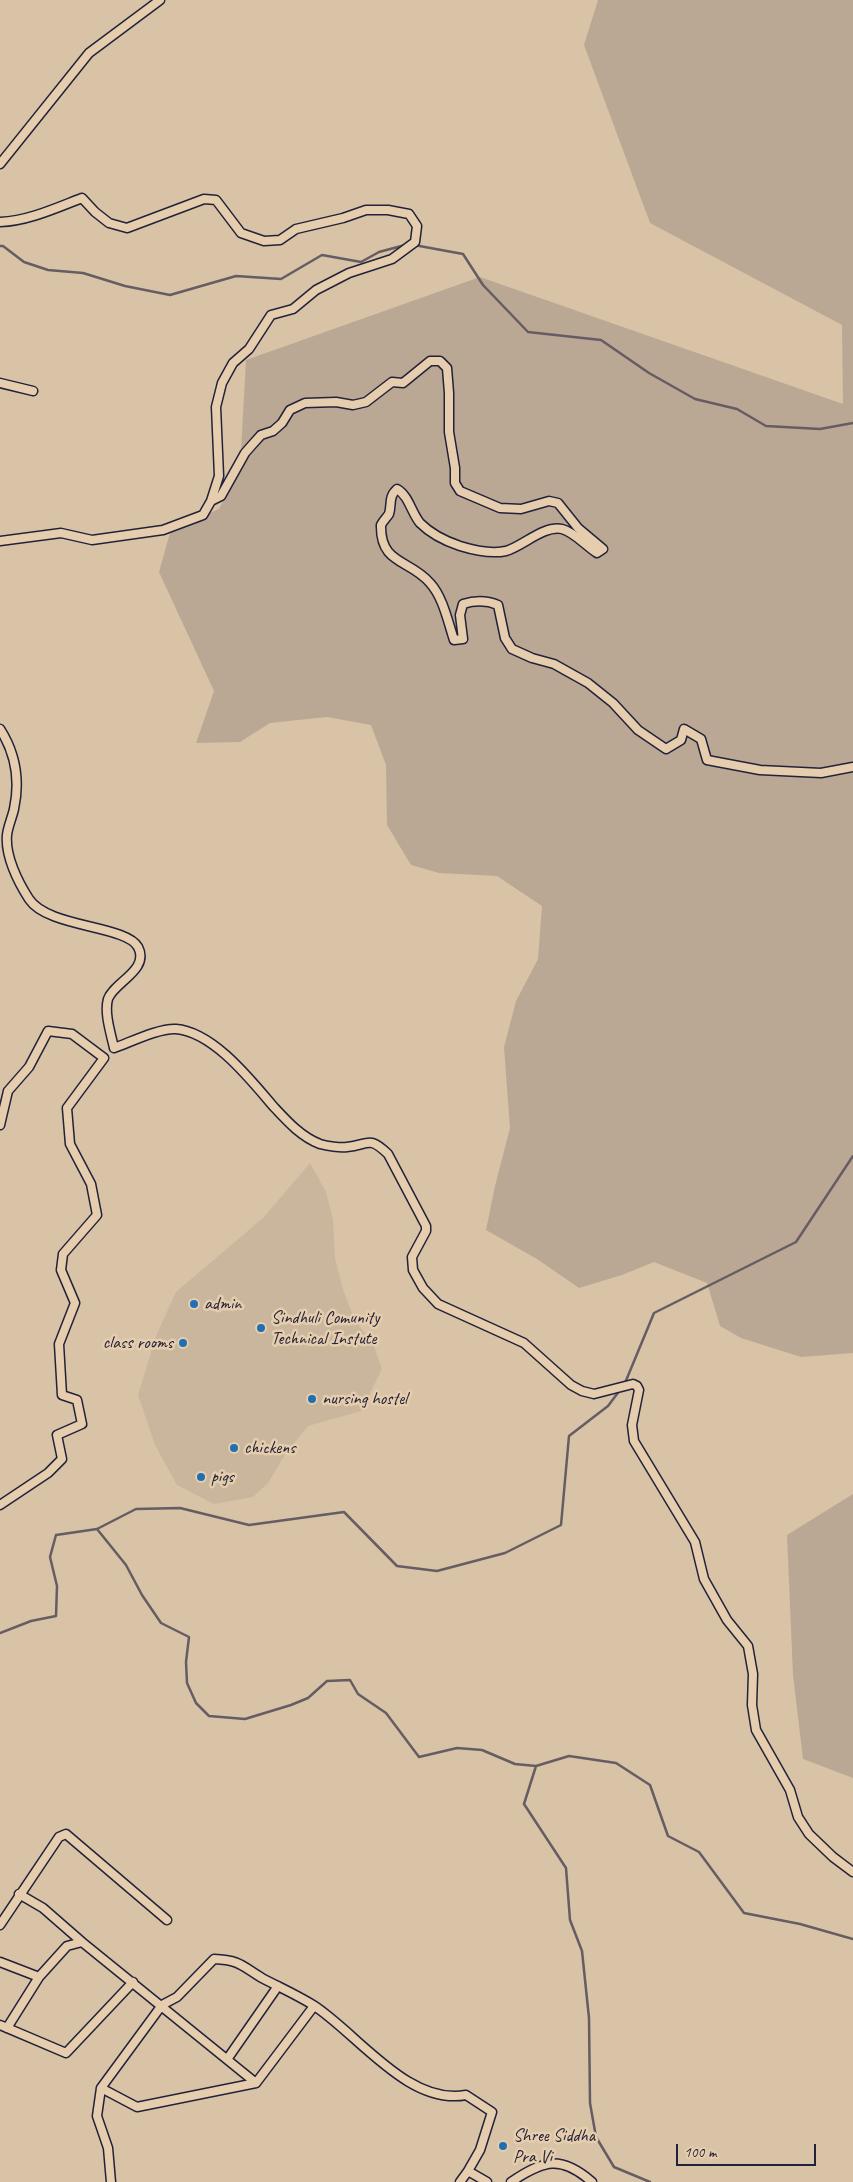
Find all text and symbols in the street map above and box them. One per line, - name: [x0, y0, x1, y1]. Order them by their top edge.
- place label: admin: [204, 1293, 241, 1315]
- marker: admin: [188, 1298, 200, 1310]
- place label: Sindhuli Comunity Technical Instute: [271, 1307, 379, 1350]
- marker: Sindhuli Comunity Technical Instute: [255, 1322, 267, 1334]
- place label: class rooms: [103, 1332, 173, 1354]
- marker: class rooms: [177, 1337, 189, 1349]
- place label: nursing hostel: [322, 1388, 407, 1410]
- marker: nursing hostel: [306, 1393, 318, 1405]
- place label: chickens: [244, 1437, 295, 1459]
- marker: chickens: [228, 1442, 240, 1454]
- place label: pigs: [211, 1466, 234, 1488]
- marker: pigs: [195, 1471, 207, 1483]
- place label: Shree Siddha Pra Vi: [513, 2125, 595, 2168]
- scale bar: [678, 2134, 818, 2166]
- marker: Shree Siddha Pra Vi: [497, 2140, 509, 2152]
- text: 100 m: [684, 2143, 716, 2162]

